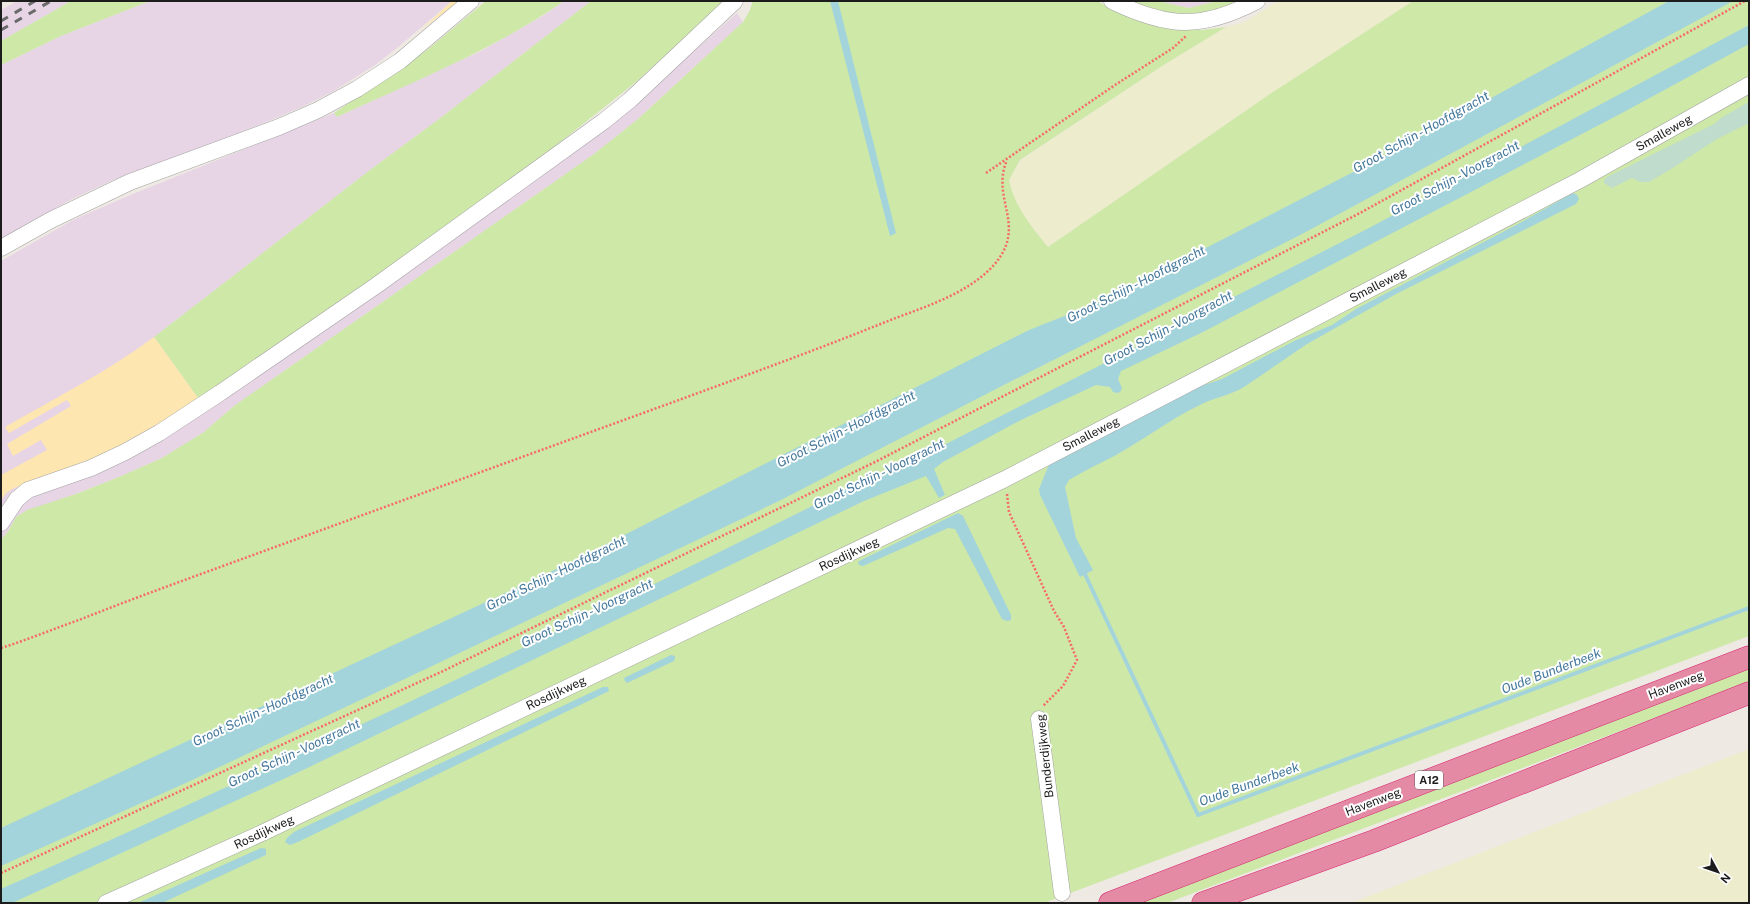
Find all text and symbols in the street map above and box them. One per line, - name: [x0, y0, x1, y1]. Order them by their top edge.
- water label: Groot Schijn - Hoofdgracht: [1350, 88, 1492, 176]
- street label: Smalleweg: [1633, 112, 1695, 154]
- water label: Groot Schijn - Voorgracht: [1388, 138, 1522, 218]
- water label: Groot Schijn - Hoofdgracht: [1064, 242, 1208, 326]
- street label: Smalleweg: [1347, 265, 1409, 305]
- water label: Groot Schijn - Voorgracht: [1101, 288, 1235, 368]
- water label: Groot Schijn - Hoofdgracht: [774, 387, 918, 471]
- street label: Smalleweg: [1060, 414, 1122, 454]
- water label: Groot Schijn - Voorgracht: [811, 436, 947, 512]
- water label: Groot Schijn - Hoofdgracht: [484, 533, 628, 613]
- street label: Rosdijkweg: [817, 534, 881, 574]
- water label: Groot Schijn - Voorgracht: [519, 576, 655, 650]
- water label: Oude Bunderbeek: [1499, 645, 1603, 697]
- street label: Havenweg: [1646, 668, 1706, 702]
- water label: Groot Schijn - Hoofdgracht: [190, 671, 336, 749]
- street label: Rosdijkweg: [524, 673, 588, 713]
- street label: Bunderdijkweg: [1034, 713, 1056, 799]
- water label: Groot Schijn - Voorgracht: [226, 716, 362, 790]
- water label: Oude Bunderbeek: [1197, 759, 1301, 809]
- road number: A12: [1415, 771, 1443, 789]
- street label: Havenweg: [1343, 785, 1403, 819]
- street label: Rosdijkweg: [232, 812, 296, 852]
- north arrow: [1698, 852, 1738, 892]
- text: N: [1718, 871, 1733, 886]

